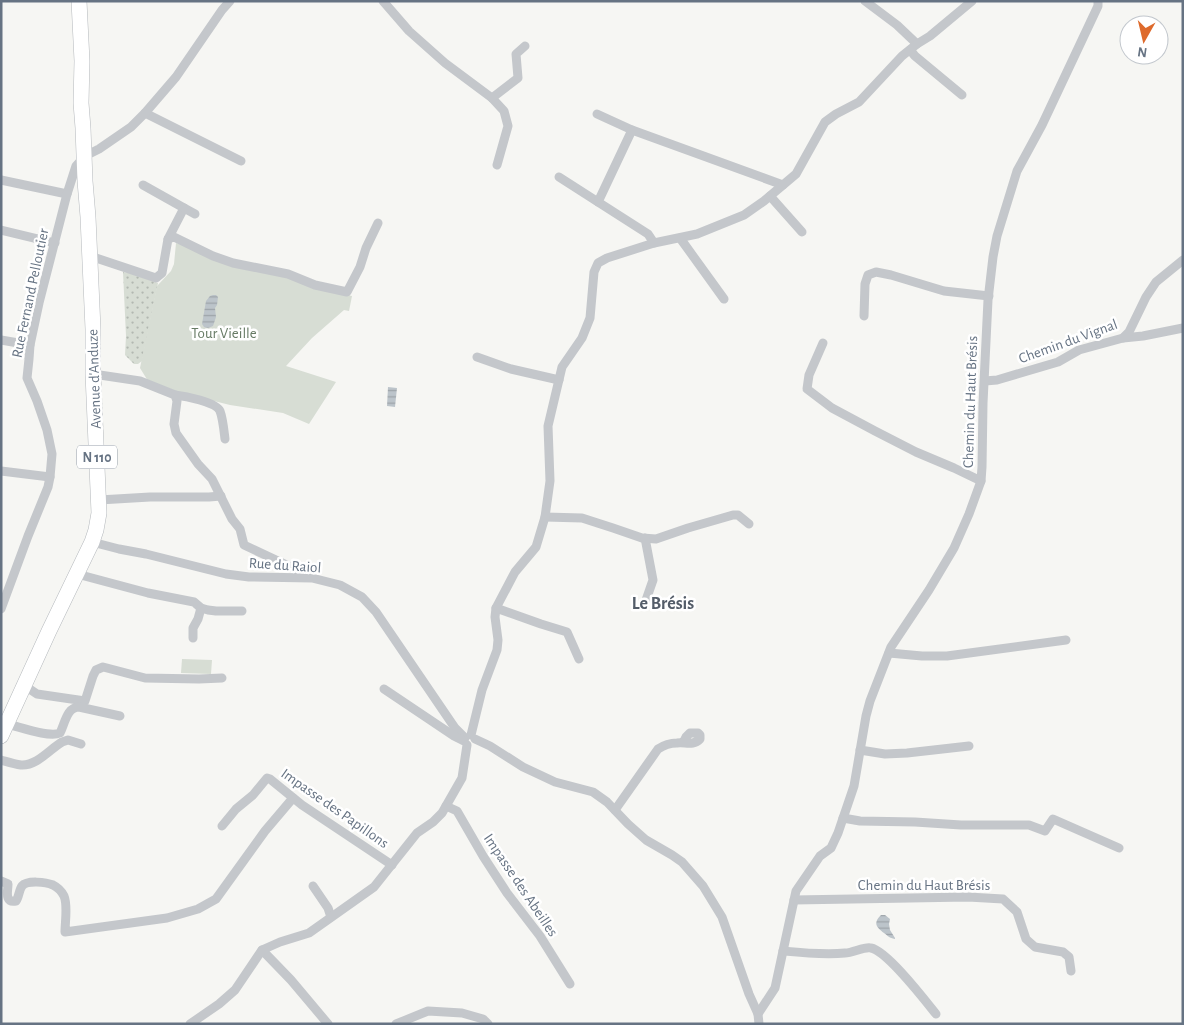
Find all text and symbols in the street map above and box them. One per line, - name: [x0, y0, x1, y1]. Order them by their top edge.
- north arrow: [1119, 15, 1169, 65]
- text: N: [1137, 44, 1148, 59]
- street label: Rue Fernand Pelloutier: [9, 227, 52, 359]
- street label: Chemin du Vignal: [1017, 317, 1120, 366]
- park label: Tour Vieille: [191, 326, 257, 341]
- street label: Avenue d'Anduze: [85, 329, 104, 429]
- street label: Chemin du Haut Brésis: [961, 336, 980, 468]
- road number: N 110: [77, 446, 117, 468]
- street label: Rue du Raiol: [248, 555, 322, 576]
- district label: Le Brésis: [632, 595, 694, 613]
- street label: Impasse des Papillons: [278, 766, 391, 851]
- street label: Impasse des Abeilles: [481, 831, 560, 939]
- street label: Chemin du Haut Brésis: [858, 878, 990, 893]

